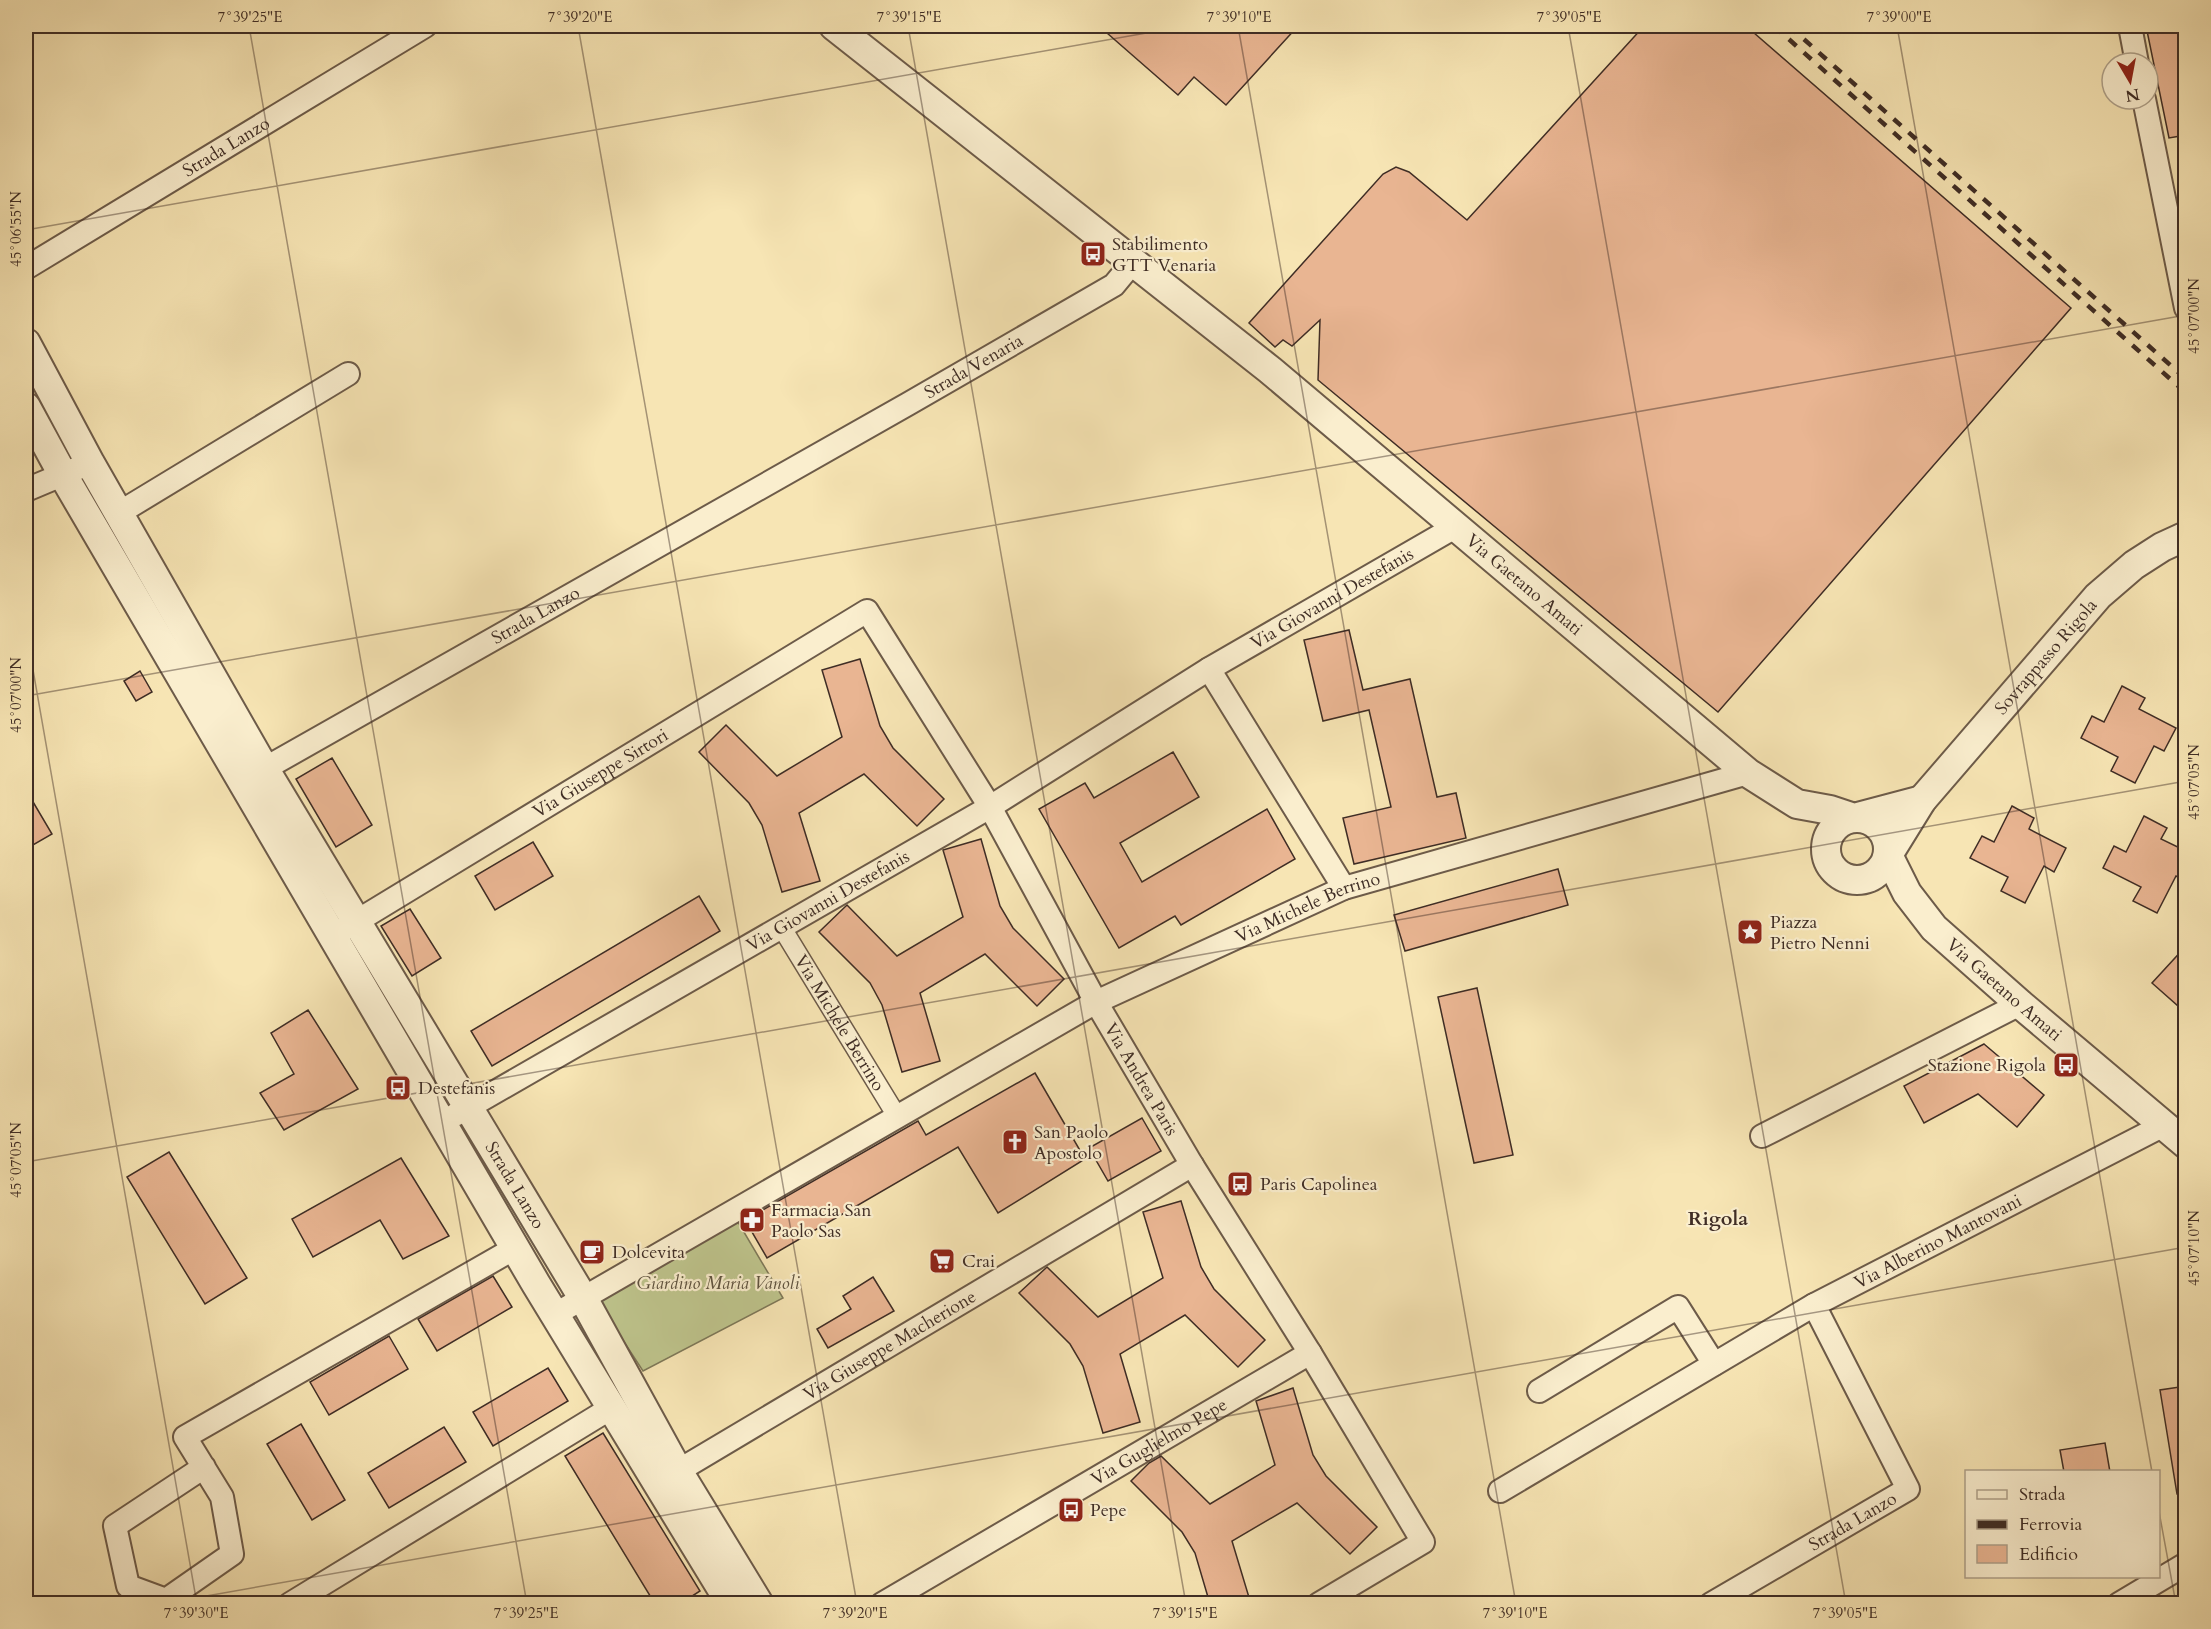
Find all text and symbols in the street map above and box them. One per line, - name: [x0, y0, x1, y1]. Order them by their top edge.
- text: 7°39'25"E: [218, 7, 282, 27]
- text: 7°39'20"E: [548, 7, 612, 27]
- text: 7°39'15"E: [877, 7, 941, 27]
- text: 7°39'10"E: [1207, 7, 1271, 27]
- text: 7°39'05"E: [1537, 7, 1601, 27]
- text: 7°39'00"E: [1867, 7, 1931, 27]
- north arrow: [2100, 51, 2160, 111]
- text: N: [2124, 83, 2141, 107]
- street label: Strada Lanzo: [178, 111, 275, 183]
- text: 45°06'55"N: [6, 191, 26, 267]
- place label: Stabilimento GTT Venaria: [1112, 232, 1217, 278]
- bus stop icon: Stabilimento GTT Venaria: [1078, 239, 1108, 269]
- text: 45°07'00"N: [2184, 278, 2204, 354]
- street label: Strada Venaria: [920, 328, 1028, 405]
- street label: Via Gaetano Amati: [1460, 528, 1588, 641]
- street label: Via Giovanni Destefanis: [1246, 542, 1418, 655]
- street label: Strada Lanzo: [487, 581, 585, 651]
- street label: Sovrappasso Rigola: [1989, 594, 2103, 720]
- text: 45°07'00"N: [6, 657, 26, 733]
- street label: Via Giuseppe Sirtori: [528, 723, 673, 824]
- text: 45°07'05"N: [2184, 744, 2204, 820]
- street label: Via Giovanni Destefanis: [742, 844, 914, 958]
- street label: Via Michele Berrino: [1231, 866, 1383, 949]
- place label: Piazza Pietro Nenni: [1770, 910, 1870, 956]
- place icon: Piazza Pietro Nenni: [1735, 917, 1765, 947]
- street label: Via Gaetano Amati: [1941, 932, 2067, 1047]
- street label: Via Michele Berrino: [788, 950, 891, 1096]
- street label: Via Andrea Paris: [1098, 1018, 1184, 1141]
- bus stop icon: Stazione Rigola: [2051, 1050, 2081, 1080]
- place label: Stazione Rigola: [1928, 1053, 2046, 1078]
- bus stop icon: Destefanis: [383, 1073, 413, 1103]
- place label: Destefanis: [418, 1076, 495, 1101]
- place label: San Paolo Apostolo: [1034, 1120, 1109, 1166]
- text: 45°07'05"N: [6, 1122, 26, 1198]
- church icon: San Paolo Apostolo: [1000, 1127, 1030, 1157]
- street label: Strada Lanzo: [479, 1137, 551, 1234]
- bus stop icon: Paris Capolinea: [1225, 1169, 1255, 1199]
- place label: Paris Capolinea: [1260, 1172, 1378, 1197]
- street label: Via Alberino Mantovani: [1850, 1188, 2026, 1295]
- place label: Farmacia San Paolo Sas: [771, 1198, 872, 1244]
- pharmacy icon: Farmacia San Paolo Sas: [737, 1205, 767, 1235]
- district label: Rigola: [1688, 1205, 1748, 1232]
- text: 45°07'10"N: [2184, 1210, 2204, 1286]
- cafe icon: Dolcevita: [577, 1237, 607, 1267]
- place label: Dolcevita: [612, 1240, 685, 1265]
- supermarket icon: Crai: [927, 1246, 957, 1276]
- place label: Crai: [962, 1249, 995, 1274]
- park label: Giardino Maria Vanoli: [637, 1271, 801, 1296]
- street label: Via Giuseppe Macherione: [798, 1284, 981, 1407]
- street label: Via Guglielmo Pepe: [1086, 1392, 1232, 1492]
- legend: [1965, 1470, 2160, 1578]
- text: Strada: [2019, 1482, 2066, 1507]
- street label: Strada Lanzo: [1804, 1486, 1902, 1557]
- bus stop icon: Pepe: [1056, 1495, 1086, 1525]
- place label: Pepe: [1090, 1498, 1127, 1523]
- text: Ferrovia: [2019, 1512, 2082, 1537]
- text: Edificio: [2019, 1542, 2078, 1567]
- text: 7°39'30"E: [164, 1603, 228, 1623]
- text: 7°39'25"E: [494, 1603, 558, 1623]
- text: 7°39'20"E: [823, 1603, 887, 1623]
- text: 7°39'15"E: [1153, 1603, 1217, 1623]
- text: 7°39'10"E: [1483, 1603, 1547, 1623]
- text: 7°39'05"E: [1813, 1603, 1877, 1623]

